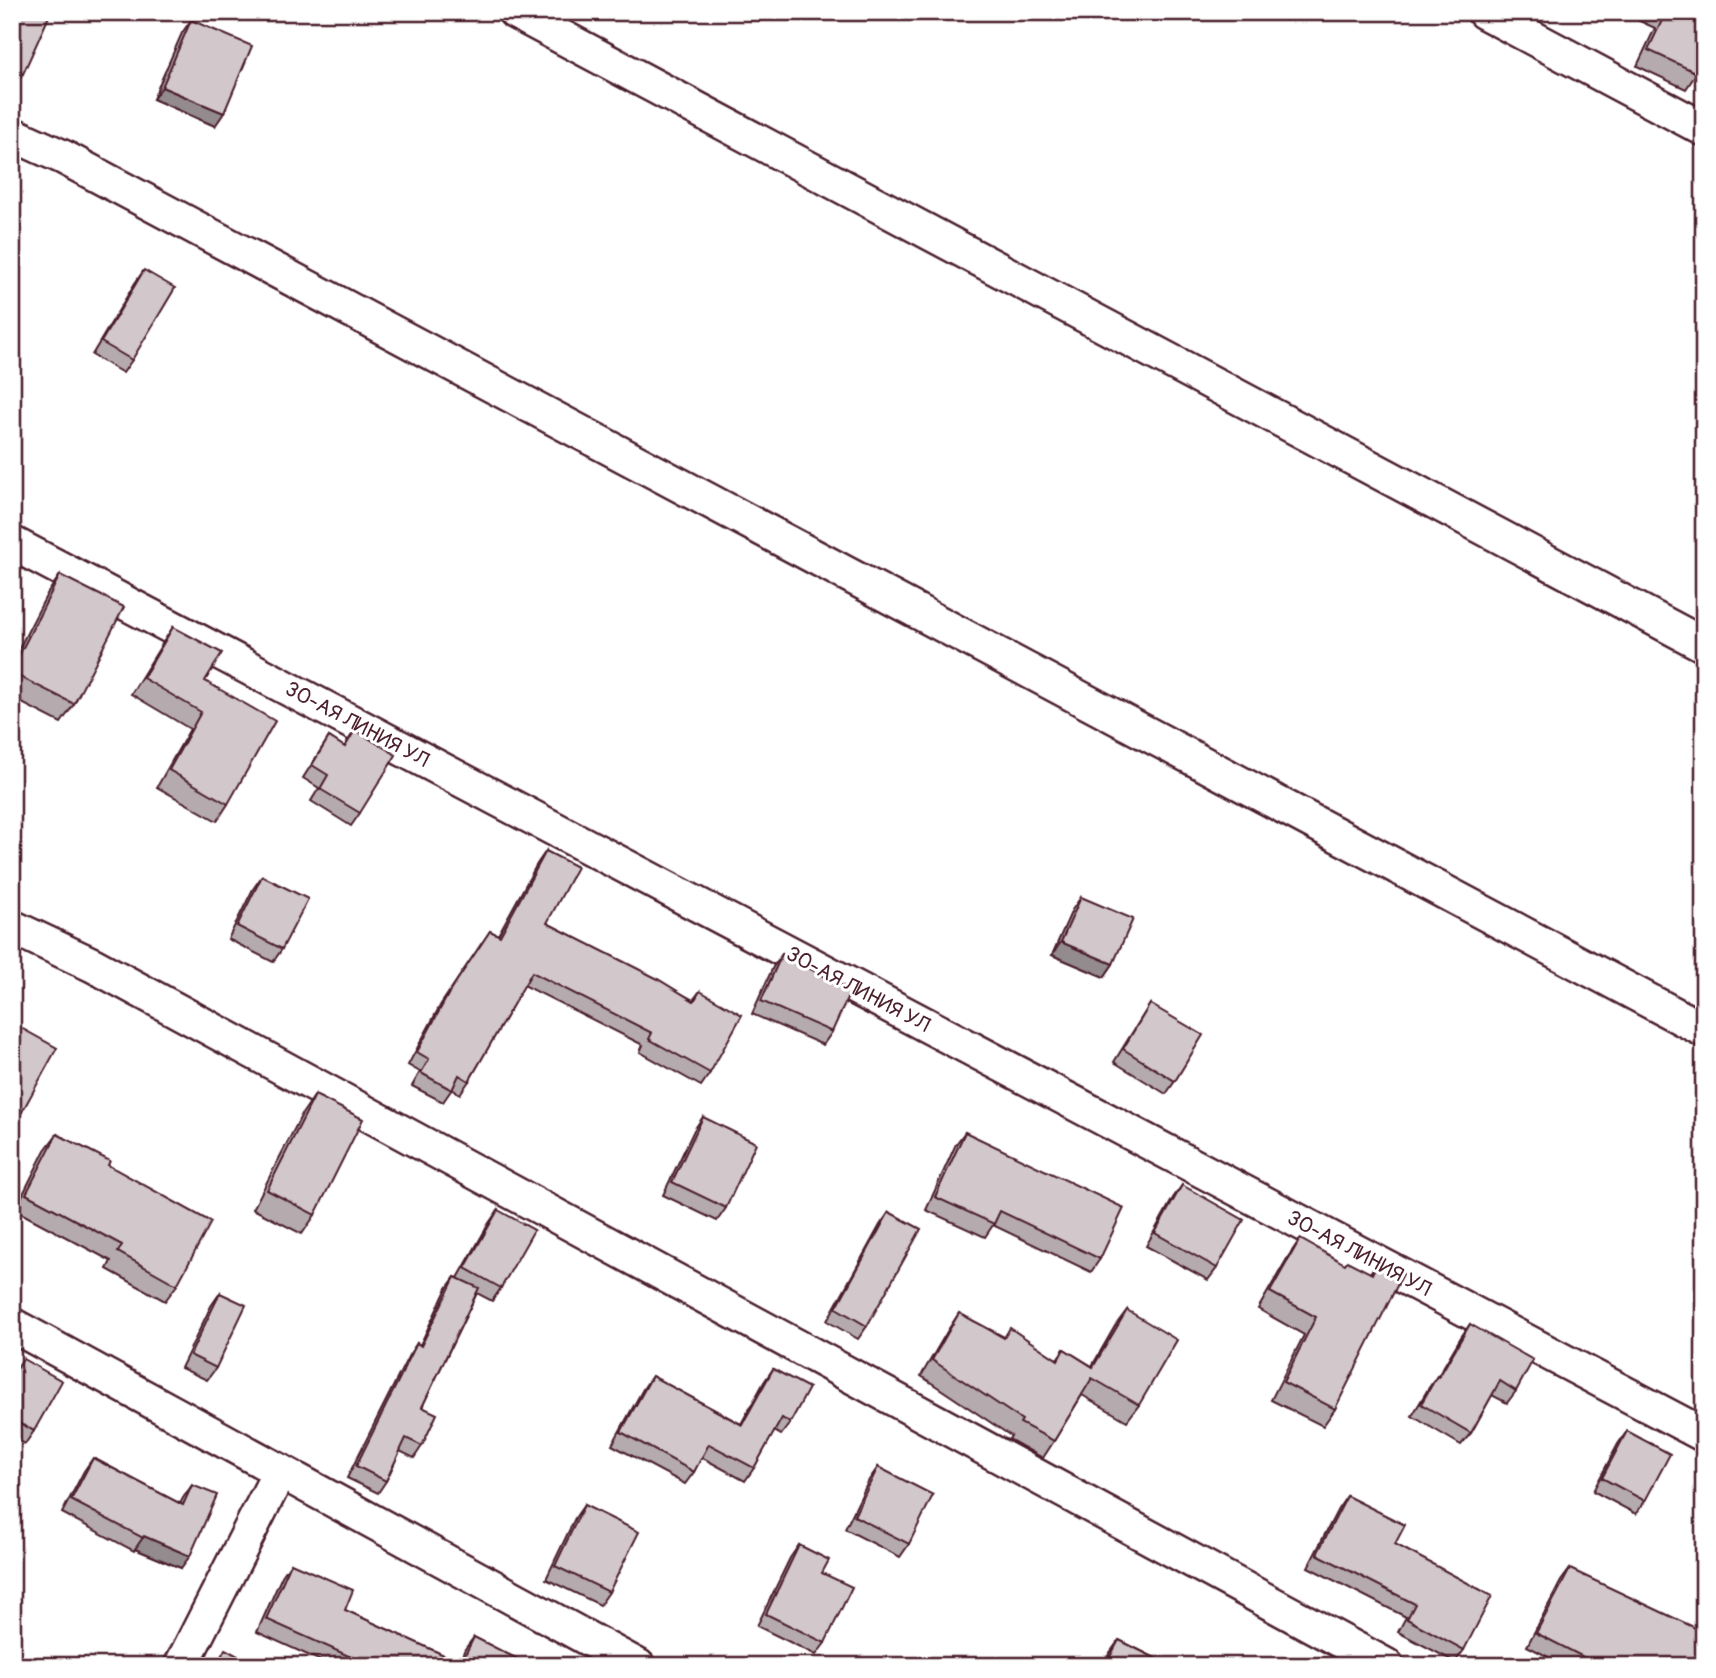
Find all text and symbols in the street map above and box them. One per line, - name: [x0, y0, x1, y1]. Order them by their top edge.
- street label: 30-АЯ ЛИНИЯ УЛ: [281, 675, 433, 774]
- street label: 30-АЯ ЛИНИЯ УЛ: [782, 940, 934, 1039]
- street label: 30-АЯ ЛИНИЯ УЛ: [1283, 1204, 1435, 1303]

